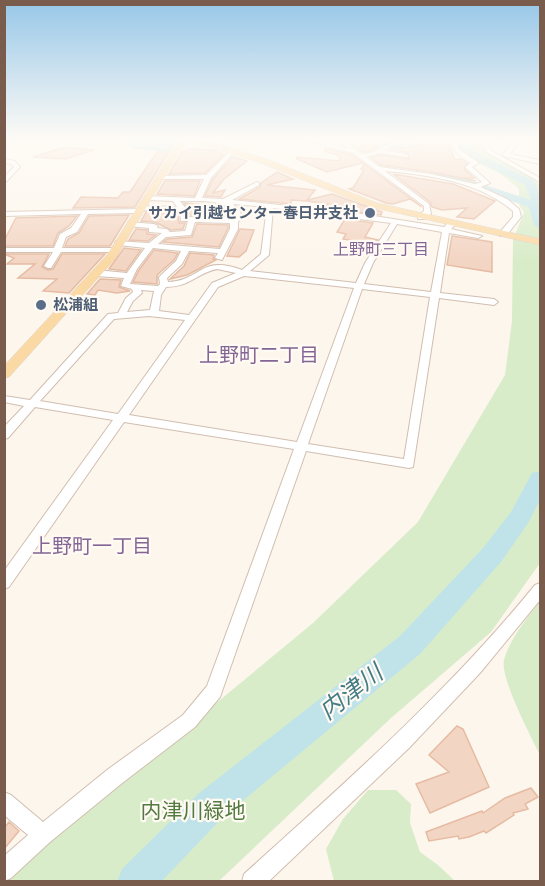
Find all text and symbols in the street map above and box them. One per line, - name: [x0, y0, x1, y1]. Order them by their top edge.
- place label: サカイ引越センター春日井支社: [148, 204, 358, 222]
- marker: サカイ引越センター春日井支社: [363, 206, 377, 220]
- district label: 上野町三丁目: [333, 240, 429, 259]
- place label: 松浦組: [53, 296, 98, 314]
- marker: 松浦組: [34, 298, 48, 312]
- district label: 上野町二丁目: [199, 343, 319, 367]
- district label: 上野町一丁目: [32, 534, 152, 558]
- water label: 内津川: [314, 657, 390, 725]
- park label: 内津川緑地: [141, 799, 246, 823]

